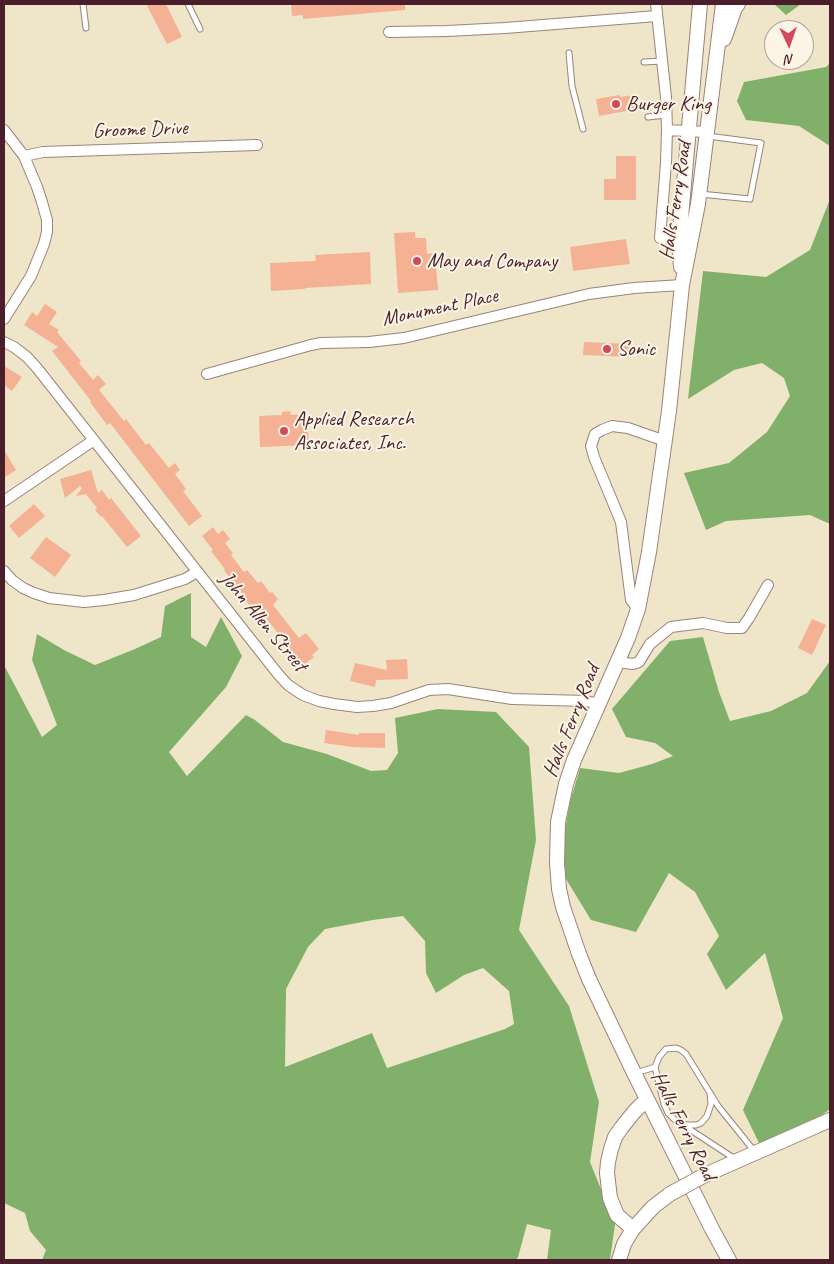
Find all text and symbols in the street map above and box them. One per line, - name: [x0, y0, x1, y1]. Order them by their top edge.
- north arrow: [764, 20, 814, 70]
- text: N: [785, 51, 795, 68]
- place label: Burger King: [626, 91, 711, 117]
- marker: Burger King: [610, 98, 622, 110]
- street label: Groome Drive: [92, 116, 188, 144]
- street label: Halls Ferry Road: [654, 140, 698, 262]
- place label: May and Company: [427, 248, 557, 274]
- marker: May and Company: [411, 255, 423, 267]
- street label: Monument Place: [380, 283, 500, 333]
- place label: Sonic: [617, 336, 655, 362]
- marker: Sonic: [601, 343, 613, 355]
- place label: Applied Research Associates, Inc.: [294, 406, 414, 456]
- marker: Applied Research Associates, Inc.: [278, 425, 290, 437]
- street label: John Allen Street: [214, 567, 312, 677]
- street label: Halls Ferry Road: [538, 661, 606, 781]
- street label: Halls Ferry Road: [645, 1067, 721, 1185]

